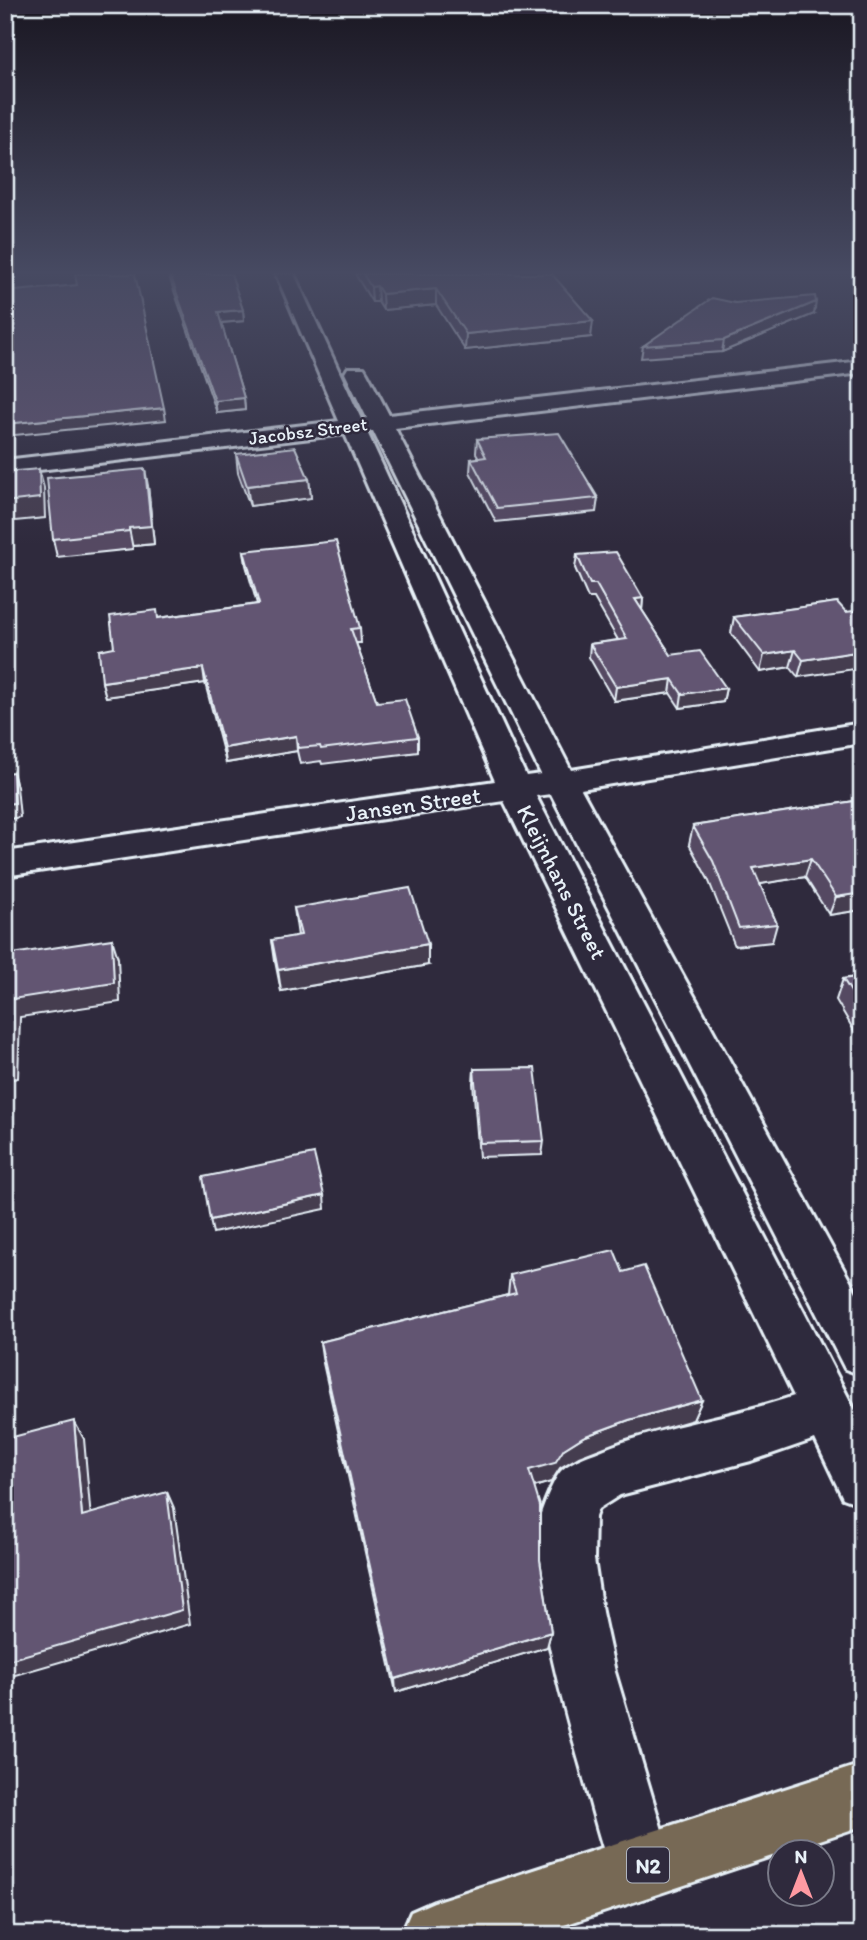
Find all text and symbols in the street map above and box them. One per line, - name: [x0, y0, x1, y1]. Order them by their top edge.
- street label: Jacobsz Street: [247, 412, 369, 450]
- street label: Jansen Street: [344, 781, 483, 827]
- street label: Kleijnhans Street: [511, 800, 613, 964]
- north arrow: [766, 1839, 836, 1909]
- text: N: [795, 1845, 807, 1868]
- road number: N2: [627, 1848, 669, 1882]

